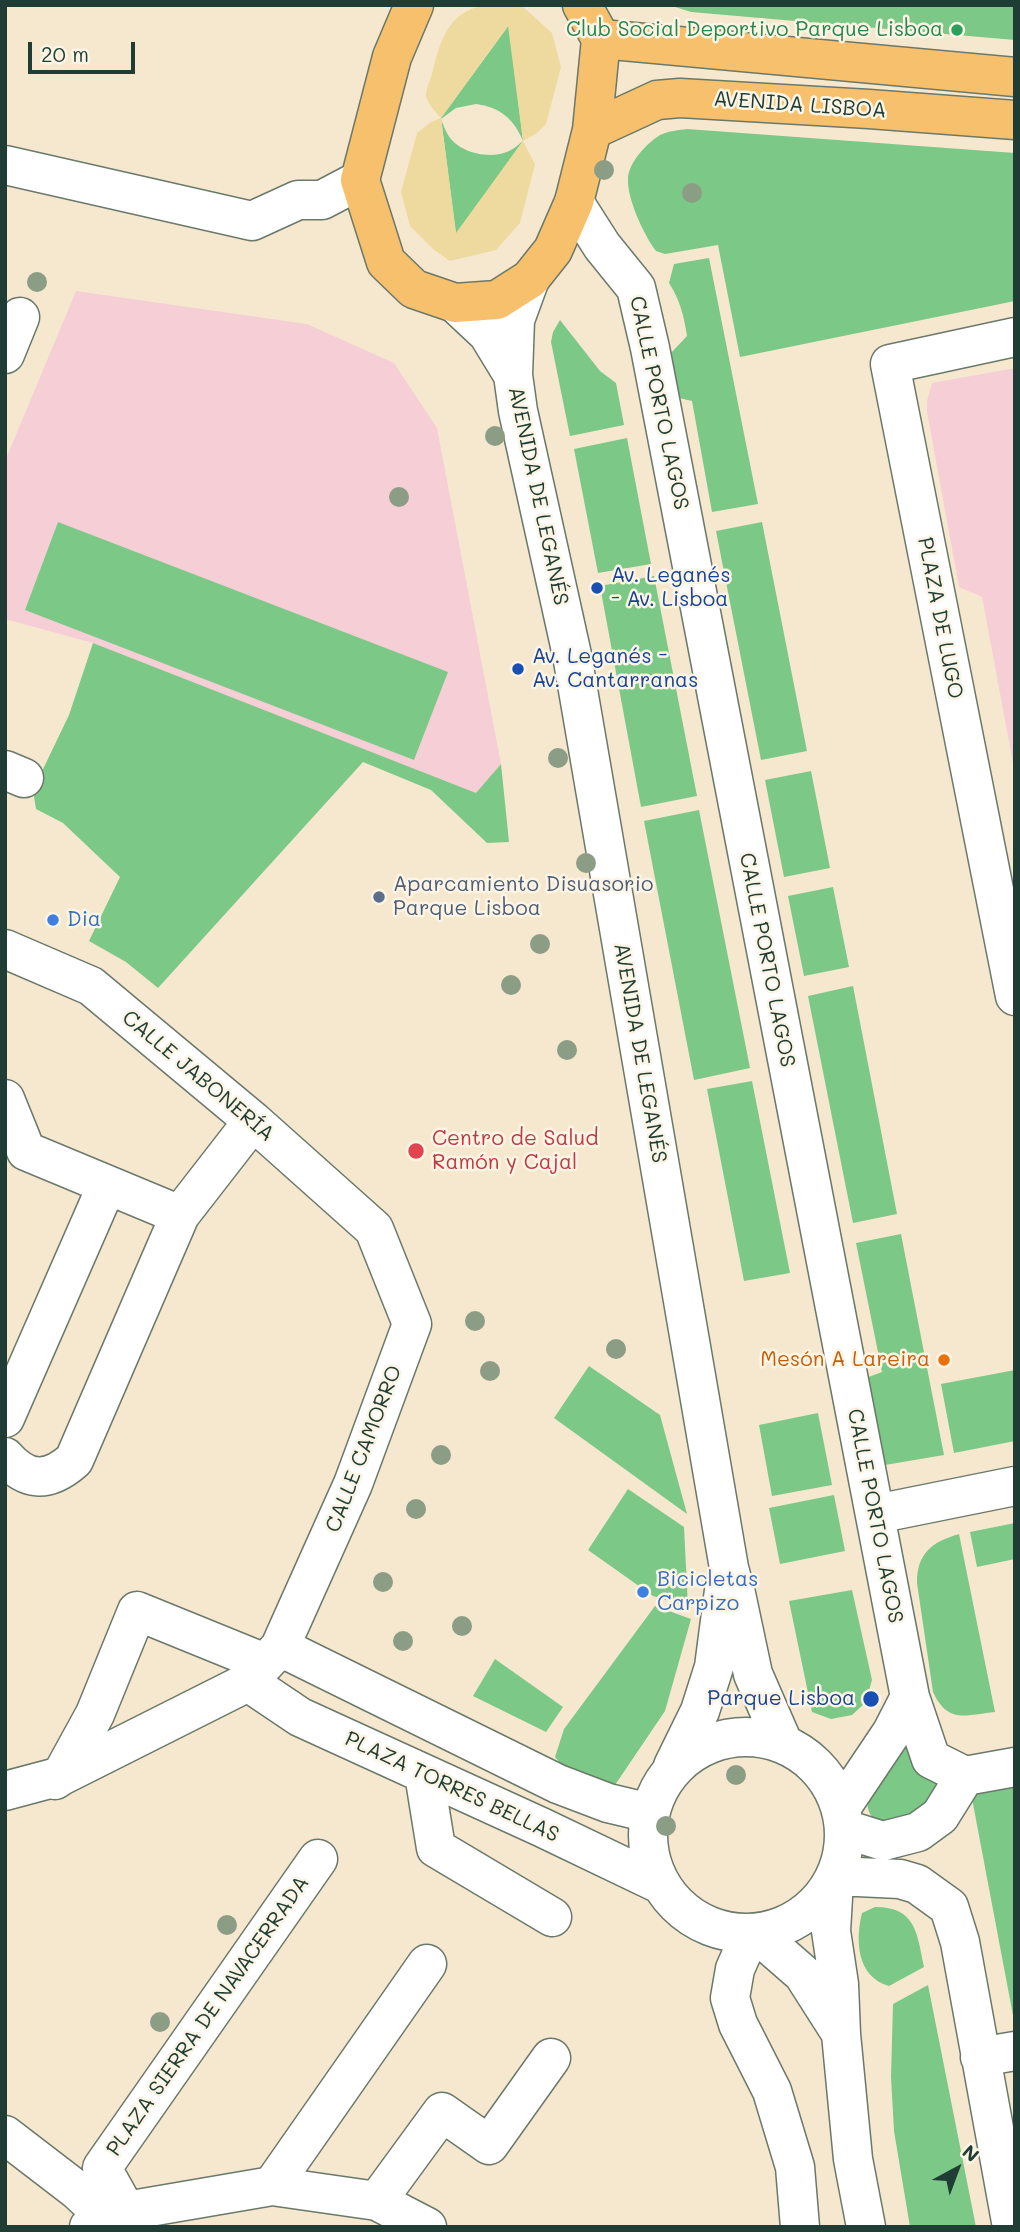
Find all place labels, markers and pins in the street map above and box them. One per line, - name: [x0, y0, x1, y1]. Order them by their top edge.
- place label: Club Social Deportivo Parque Lisboa: [566, 17, 943, 43]
- marker: Club Social Deportivo Parque Lisboa: [949, 22, 965, 38]
- place label: Av. Leganés - Av. Lisboa: [611, 563, 731, 613]
- marker: Av. Leganés - Av. Lisboa: [589, 580, 605, 596]
- place label: Av. Leganés - Av. Cantarranas: [532, 644, 698, 694]
- marker: Av. Leganés - Av. Cantarranas: [510, 661, 526, 677]
- place label: Aparcamiento Disuasorio Parque Lisboa: [393, 872, 653, 922]
- marker: Aparcamiento Disuasorio Parque Lisboa: [371, 889, 387, 905]
- place label: Dia: [67, 907, 101, 933]
- marker: Dia: [45, 912, 61, 928]
- place label: Centro de Salud Ramón y Cajal: [432, 1126, 599, 1176]
- marker: Centro de Salud Ramón y Cajal: [406, 1141, 426, 1161]
- place label: Mesón A Lareira: [760, 1347, 930, 1373]
- marker: Mesón A Lareira: [936, 1352, 952, 1368]
- place label: Bicicletas Carpizo: [657, 1567, 758, 1617]
- marker: Bicicletas Carpizo: [635, 1584, 651, 1600]
- place label: Parque Lisboa: [707, 1686, 855, 1712]
- marker: Parque Lisboa: [861, 1689, 881, 1709]

